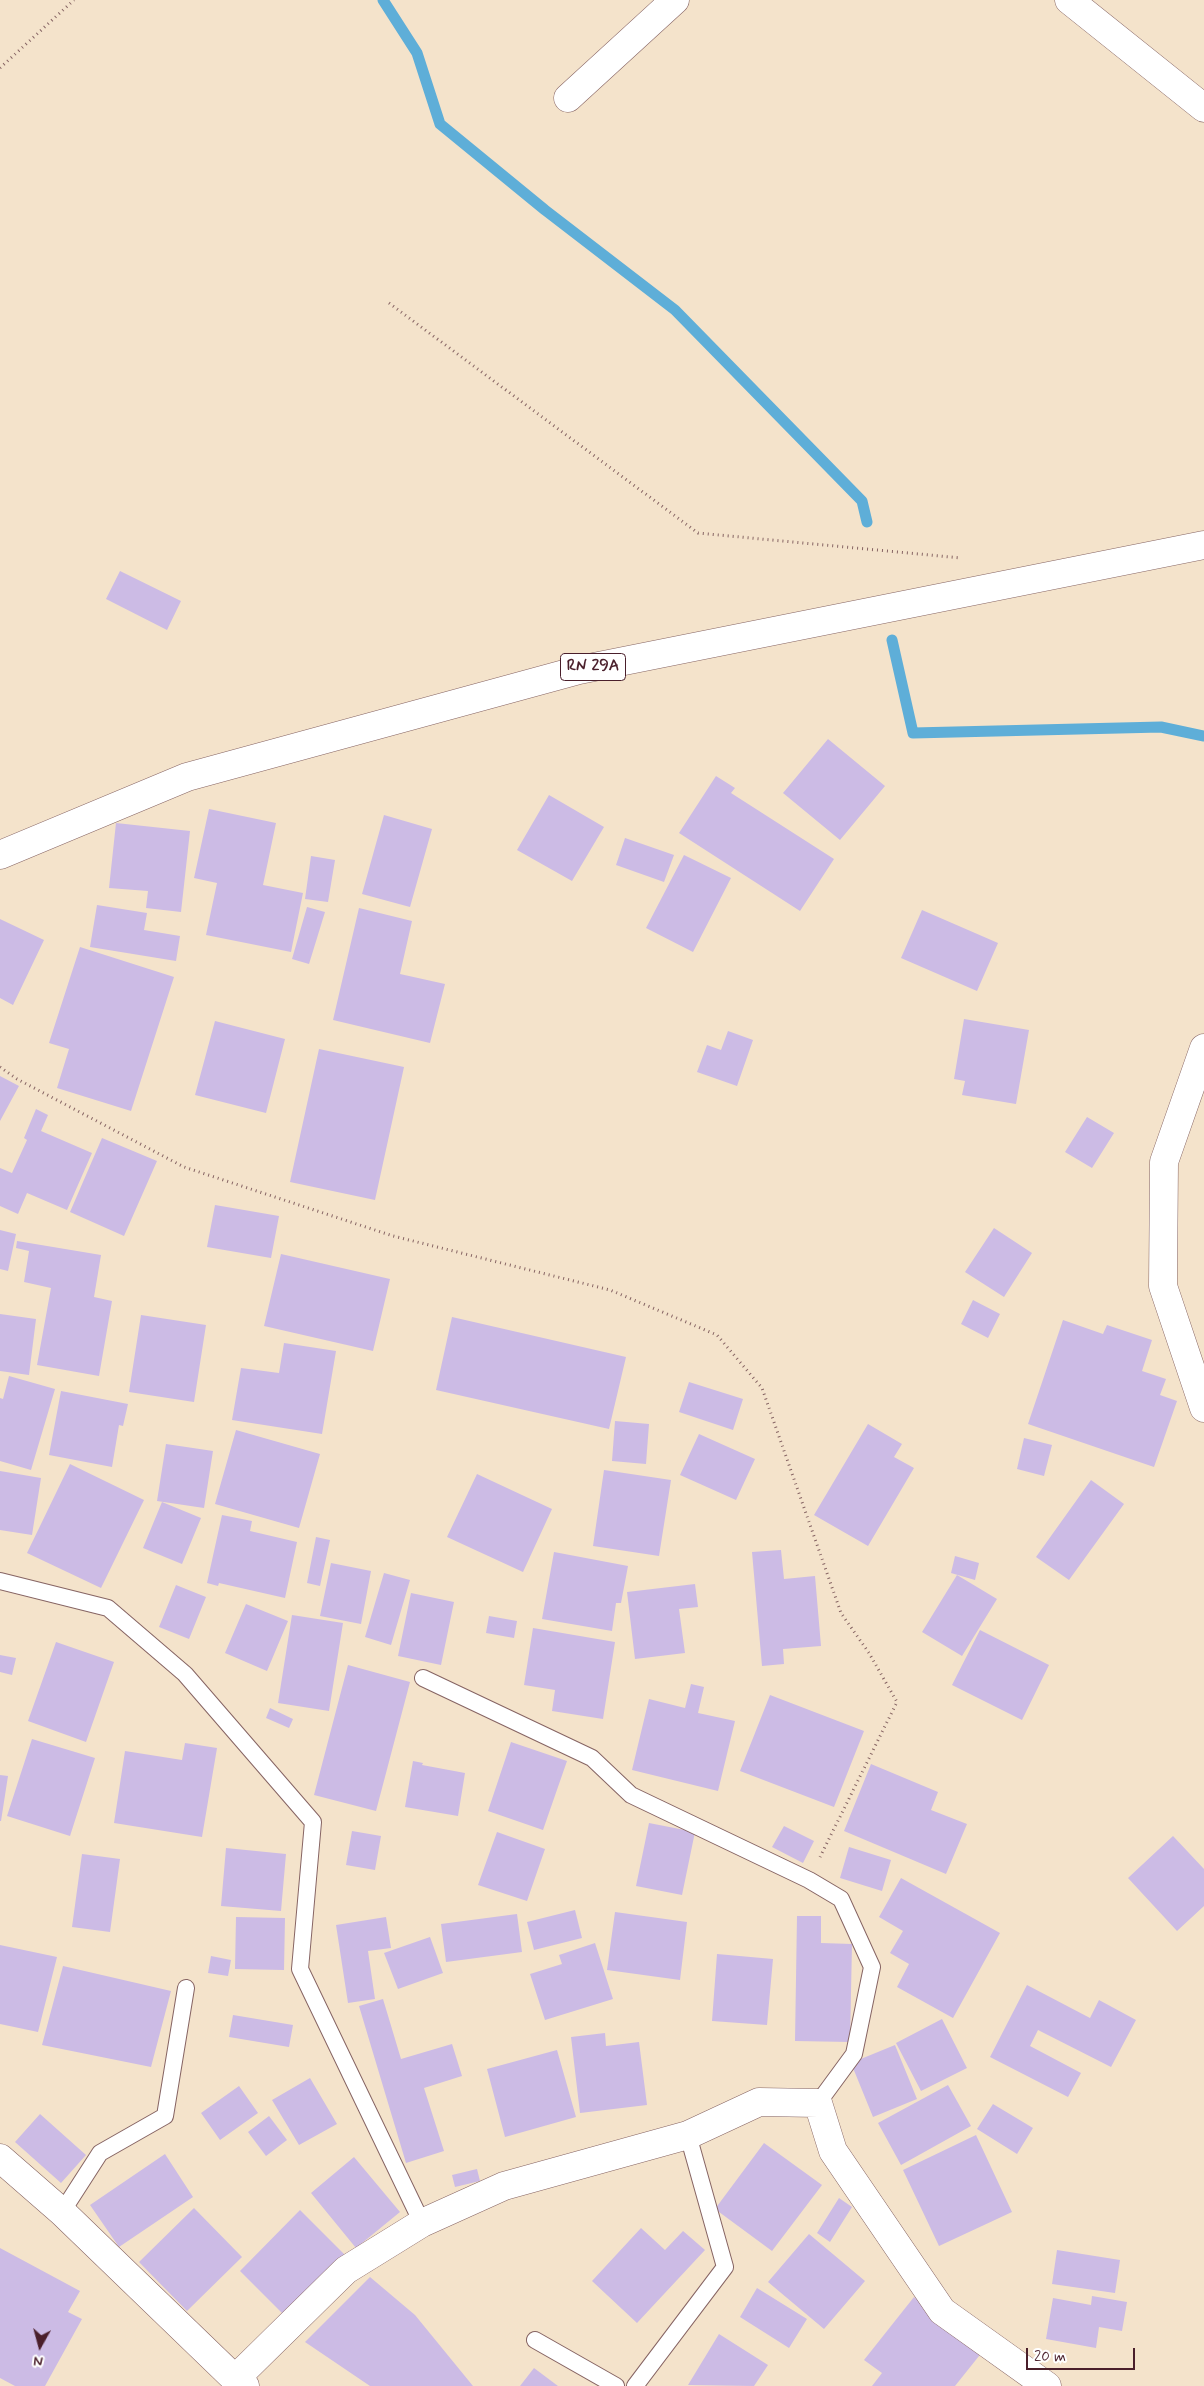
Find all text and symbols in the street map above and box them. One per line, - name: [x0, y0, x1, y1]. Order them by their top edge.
- road number: RN 29A: [560, 654, 626, 680]
- north arrow: [15, 2321, 65, 2371]
- scale bar: [1029, 2338, 1138, 2370]
- text: 20 m: [1034, 2347, 1066, 2367]
- text: N: [32, 2351, 44, 2370]

